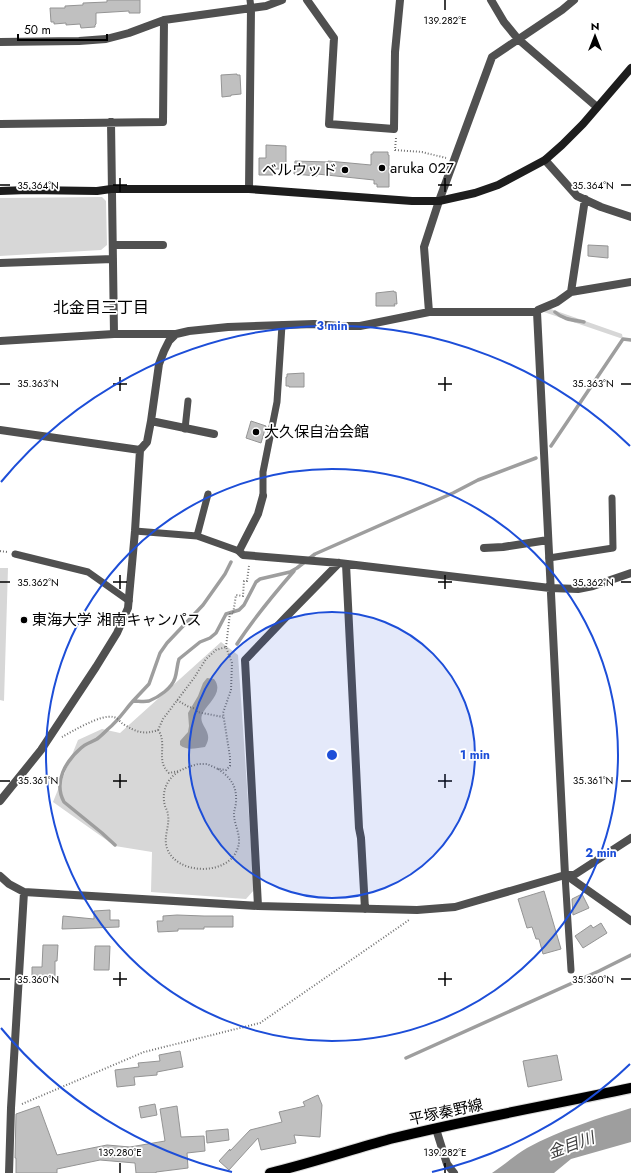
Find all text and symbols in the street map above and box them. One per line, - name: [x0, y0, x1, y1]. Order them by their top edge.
- text: 139.282°E: [423, 13, 467, 28]
- scale bar: [18, 16, 107, 42]
- north arrow: [575, 16, 615, 56]
- text: N: [591, 18, 599, 34]
- text: 50 m: [24, 21, 51, 39]
- place label: aruka 027: [390, 157, 454, 179]
- place label: ベルウッド: [262, 159, 337, 181]
- marker: aruka 027: [377, 163, 387, 173]
- marker: ベルウッド: [340, 165, 350, 175]
- text: 35.364°N: [17, 178, 59, 193]
- text: 35.364°N: [572, 178, 614, 193]
- district label: 北金目三丁目: [53, 296, 149, 319]
- text: 3 min: [316, 317, 348, 335]
- text: 35.363°N: [17, 376, 59, 391]
- text: 35.363°N: [572, 376, 614, 391]
- place label: 大久保自治会館: [264, 421, 369, 443]
- marker: 大久保自治会館: [251, 427, 261, 437]
- text: 35.362°N: [17, 575, 59, 590]
- text: 35.362°N: [572, 575, 614, 590]
- place label: 東海大学 湘南キャンパス: [32, 609, 202, 631]
- marker: 東海大学 湘南キャンパス: [19, 615, 29, 625]
- text: 1 min: [460, 746, 490, 764]
- centre of rings: [325, 748, 339, 762]
- text: 35.361°N: [18, 773, 58, 788]
- text: 35.361°N: [573, 773, 613, 788]
- text: 2 min: [585, 844, 617, 862]
- text: 35.360°N: [17, 972, 59, 987]
- text: 35.360°N: [572, 972, 614, 987]
- street label: 平塚秦野線: [407, 1093, 485, 1131]
- water label: 金目川: [545, 1125, 599, 1164]
- text: 139.280°E: [98, 1145, 142, 1160]
- text: 139.282°E: [423, 1145, 467, 1160]

